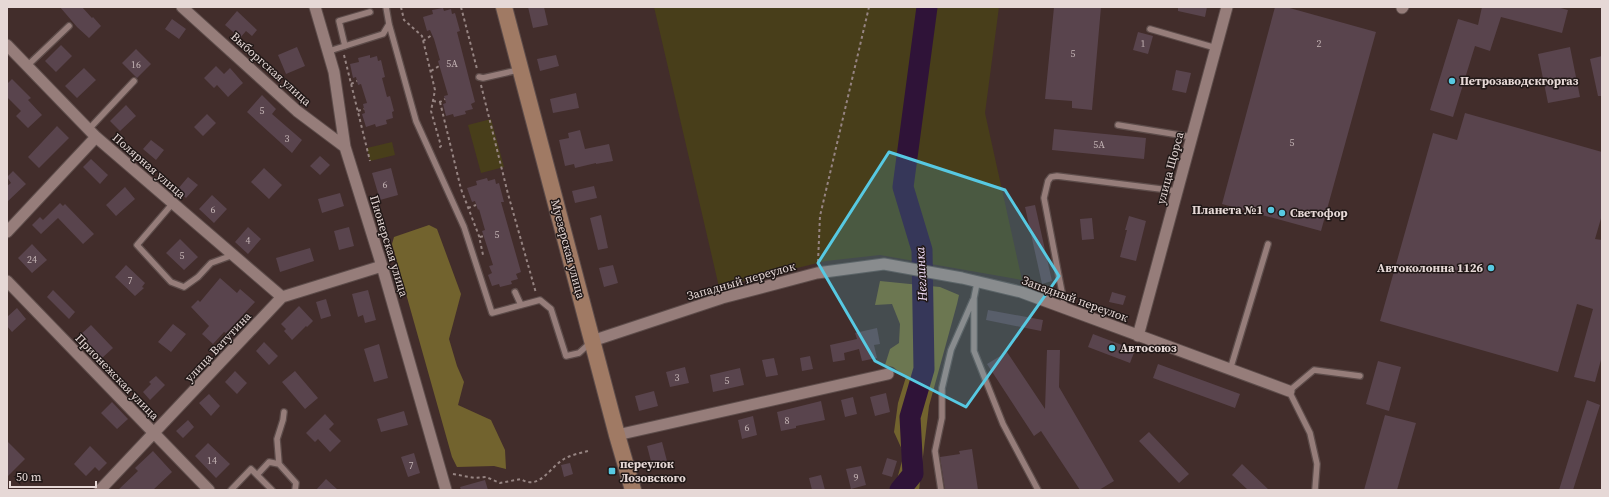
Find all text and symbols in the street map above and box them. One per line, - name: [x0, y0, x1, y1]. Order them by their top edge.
- street label: Выборгская улица: [227, 29, 315, 110]
- house number: 1: [1141, 37, 1146, 50]
- house number: 2: [1317, 37, 1322, 50]
- house number: 5: [1071, 47, 1076, 60]
- house number: 5А: [446, 57, 458, 70]
- house number: 16: [131, 58, 141, 71]
- place label: Петрозаводскгоргаз: [1460, 73, 1579, 89]
- marker: Петрозаводскгоргаз: [1447, 76, 1457, 86]
- house number: 5: [260, 104, 265, 117]
- street label: улица Щорса: [1153, 129, 1188, 206]
- street label: Полярная улица: [109, 130, 190, 203]
- house number: 3: [285, 132, 290, 145]
- house number: 5: [1290, 136, 1295, 149]
- house number: 5А: [1093, 138, 1105, 151]
- house number: 6: [383, 178, 388, 191]
- street label: Пионерская улица: [366, 193, 412, 300]
- street label: Муезерская улица: [547, 198, 589, 301]
- place label: Планета №1: [1192, 202, 1263, 218]
- house number: 6: [211, 203, 216, 216]
- marker: Планета №1: [1266, 205, 1276, 215]
- place label: Светофор: [1290, 205, 1348, 221]
- marker: Светофор: [1277, 208, 1287, 218]
- house number: 5: [495, 228, 500, 241]
- house number: 4: [246, 234, 251, 247]
- water label: Неглинка: [911, 246, 931, 303]
- house number: 5: [180, 249, 185, 262]
- house number: 24: [27, 253, 37, 266]
- street label: Западный переулок: [685, 258, 797, 304]
- place label: Автоколонна 1126: [1377, 260, 1483, 276]
- marker: Автоколонна 1126: [1486, 263, 1496, 273]
- street label: Западный переулок: [1020, 272, 1131, 326]
- house number: 7: [128, 274, 133, 287]
- street label: улица Ватутина: [181, 308, 255, 386]
- street label: Прионежская улица: [72, 330, 163, 424]
- place label: Автосоюз: [1120, 340, 1177, 356]
- marker: Автосоюз: [1107, 343, 1117, 353]
- house number: 3: [675, 371, 680, 384]
- house number: 5: [725, 374, 730, 387]
- house number: 8: [785, 414, 790, 427]
- house number: 6: [745, 421, 750, 434]
- house number: 14: [207, 454, 217, 467]
- place label: переулок Лозовского: [620, 456, 686, 486]
- house number: 7: [409, 459, 414, 472]
- scale bar: [10, 463, 96, 489]
- marker: переулок Лозовского: [607, 466, 617, 476]
- text: 50 m: [16, 469, 42, 485]
- house number: 9: [854, 471, 859, 484]

